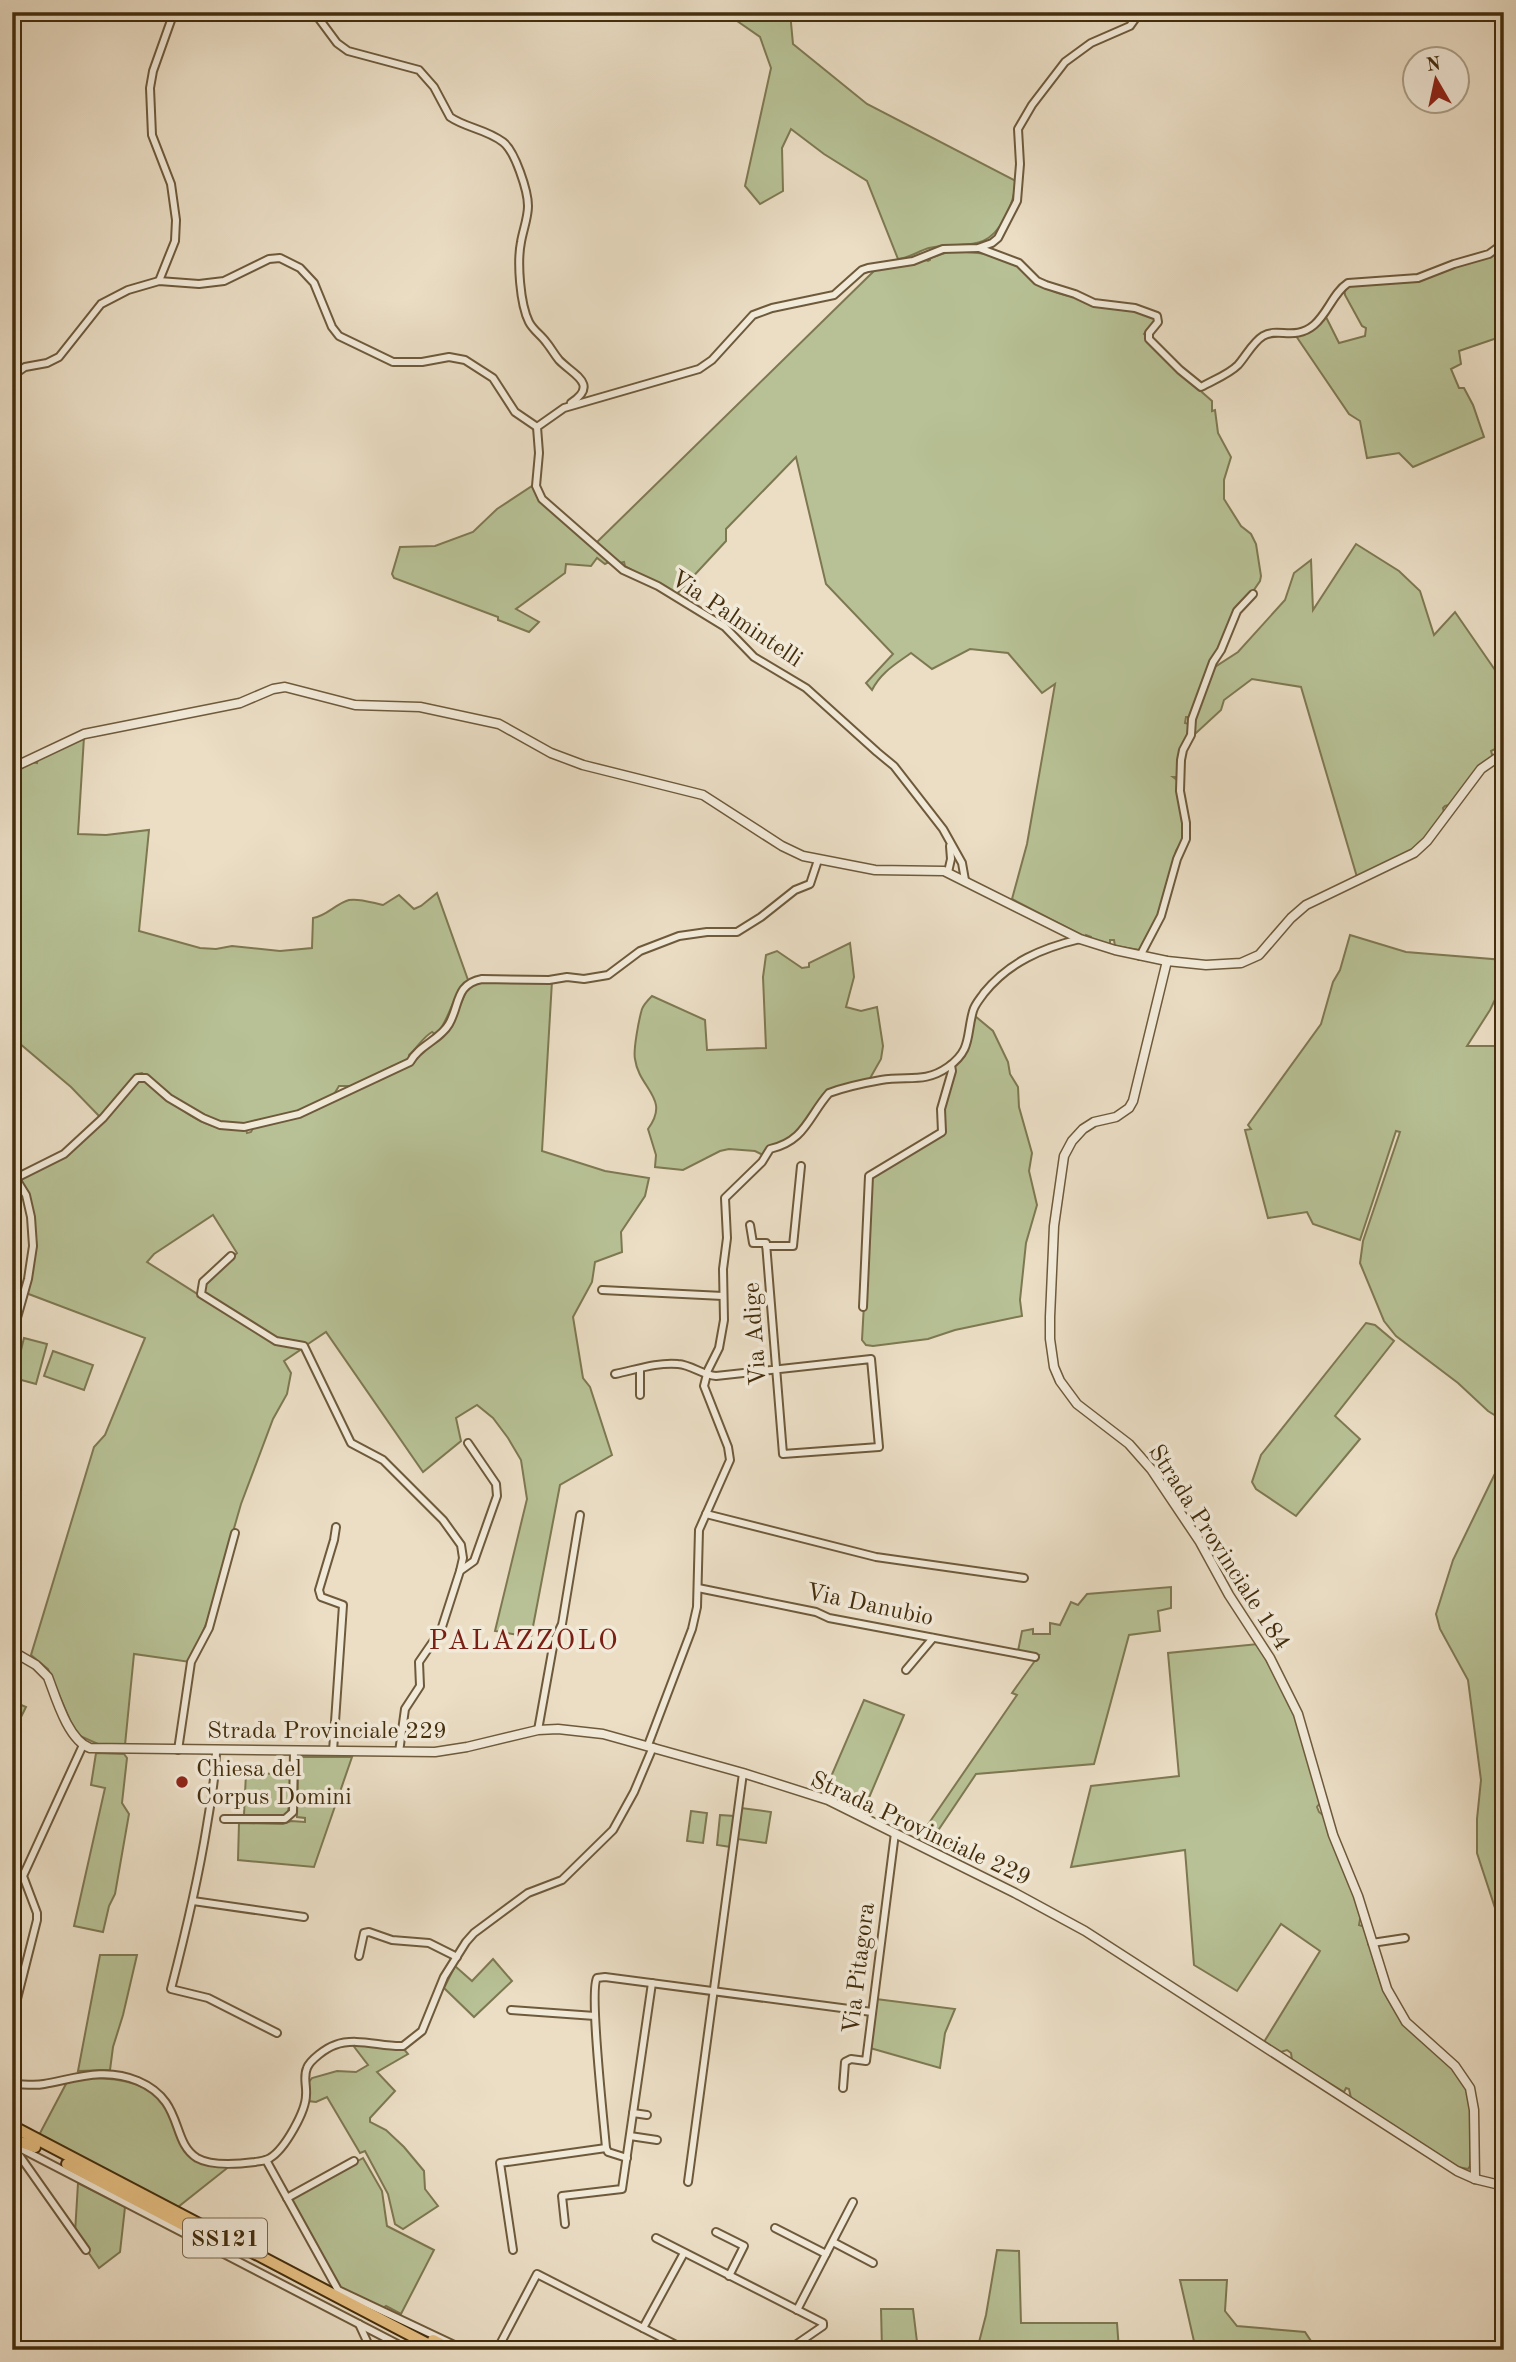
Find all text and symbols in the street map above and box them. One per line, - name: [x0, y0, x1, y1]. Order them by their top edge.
- north arrow: [1400, 46, 1470, 116]
- text: N: [1425, 55, 1443, 76]
- street label: Via Palmintelli: [666, 567, 806, 673]
- street label: Via Adige: [740, 1281, 772, 1387]
- street label: Strada Provinciale 184: [1143, 1441, 1294, 1655]
- street label: Via Danubio: [804, 1581, 935, 1631]
- district label: PALAZZOLO: [428, 1628, 620, 1656]
- street label: Strada Provinciale 229: [207, 1720, 447, 1744]
- place label: Chiesa del Corpus Domini: [196, 1758, 352, 1810]
- street label: Strada Provinciale 229: [806, 1768, 1034, 1891]
- marker: Chiesa del Corpus Domini: [174, 1774, 190, 1790]
- street label: Via Pitagora: [840, 1901, 880, 2035]
- road number: SS121: [183, 2218, 267, 2258]

